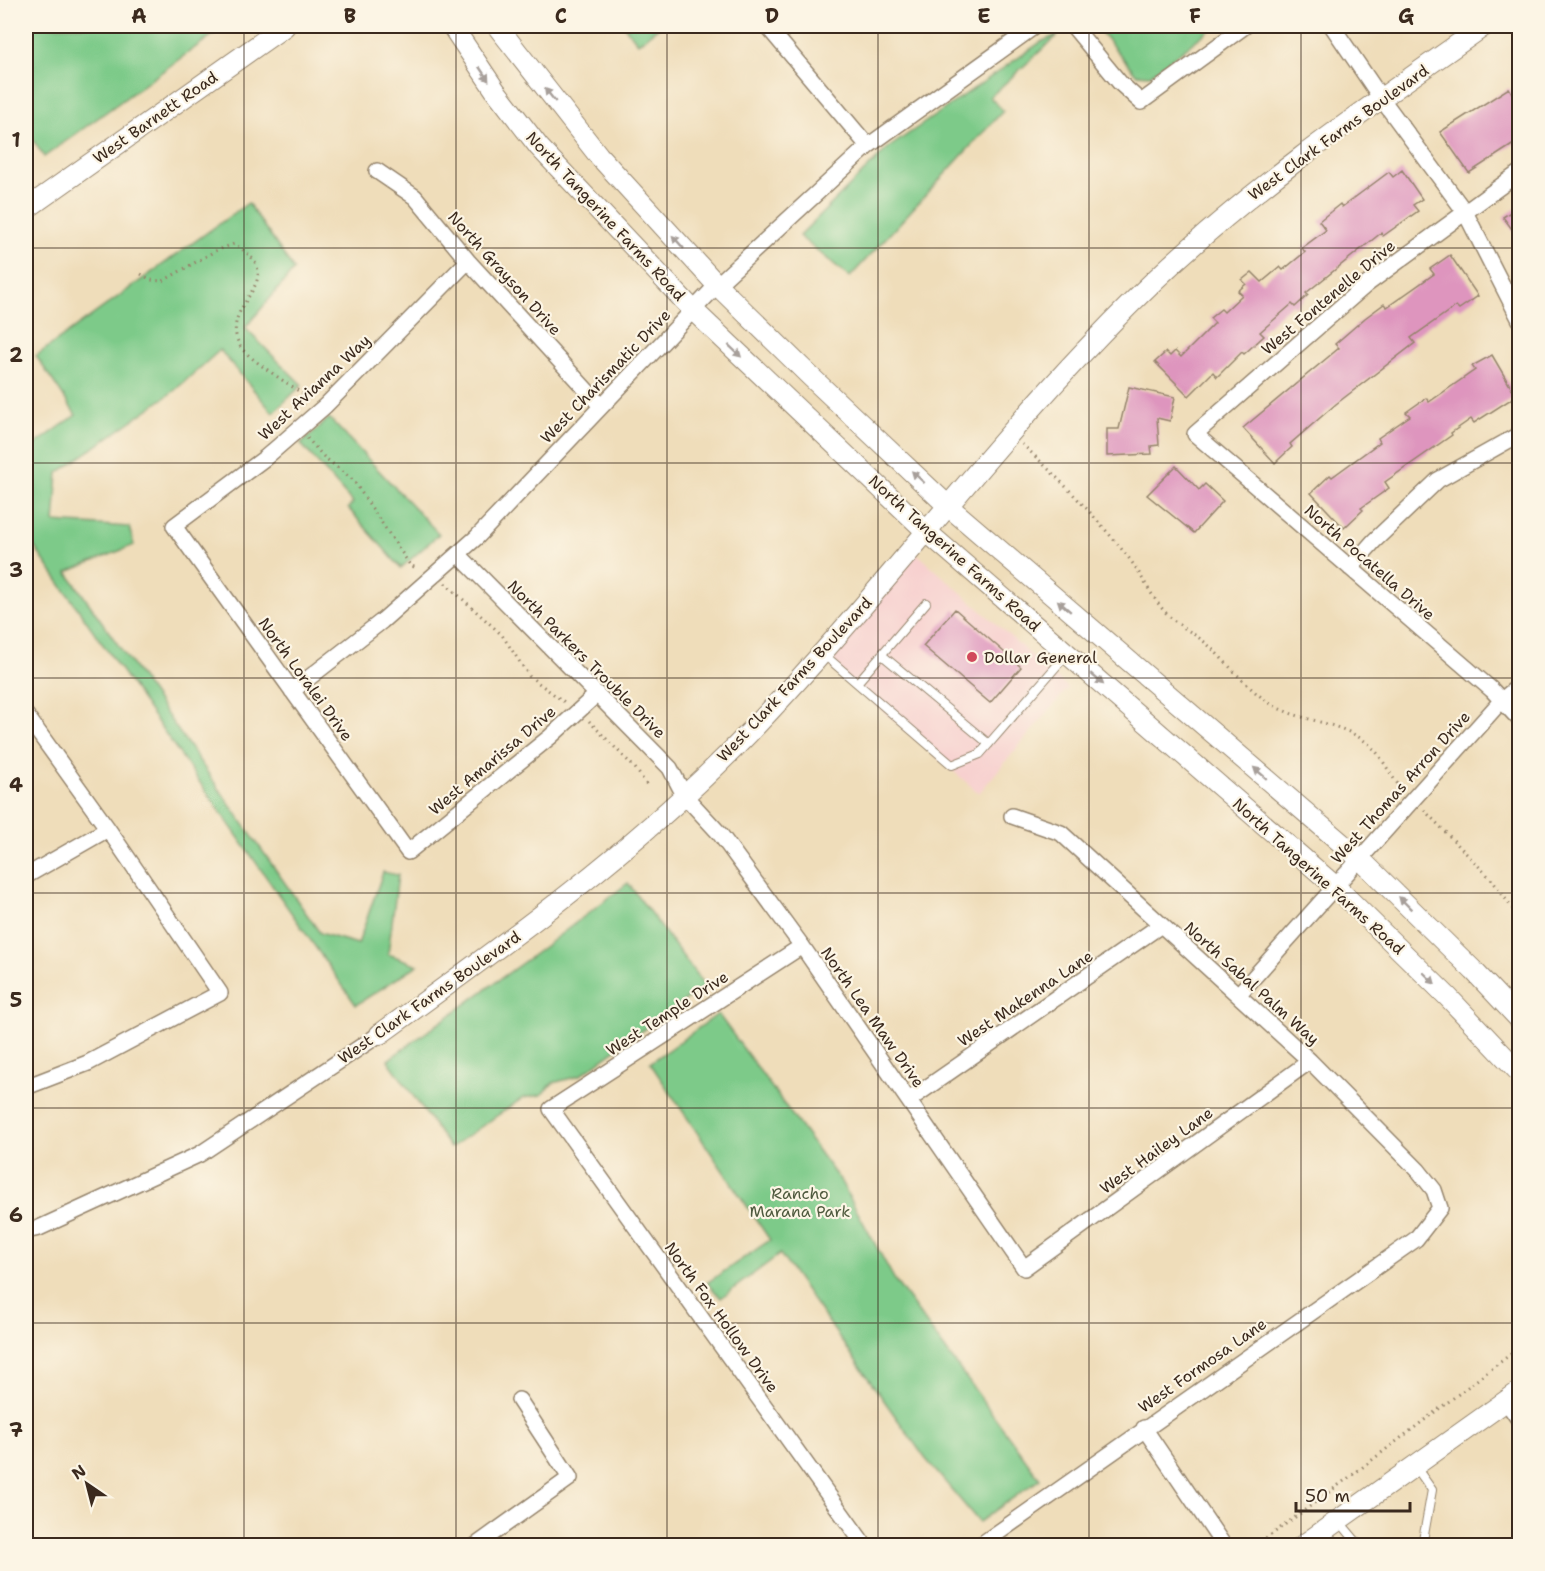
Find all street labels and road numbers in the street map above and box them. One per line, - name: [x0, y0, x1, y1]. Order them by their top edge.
- street label: West Clark Farms Boulevard: [1244, 60, 1433, 205]
- street label: West Barnett Road: [89, 66, 222, 168]
- street label: North Tangerine Farms Road: [521, 127, 690, 306]
- street label: North Grayson Drive: [443, 207, 566, 340]
- street label: West Fontenelle Drive: [1257, 235, 1400, 360]
- street label: West Charismatic Drive: [536, 305, 675, 448]
- street label: West Avianna Way: [254, 330, 375, 445]
- street label: North Tangerine Farms Road: [864, 470, 1045, 636]
- street label: North Pocatella Drive: [1300, 500, 1439, 625]
- street label: North Parkers Trouble Drive: [503, 576, 670, 743]
- street label: West Clark Farms Boulevard: [712, 592, 877, 766]
- street label: North Loralei Drive: [254, 613, 358, 745]
- street label: West Amarissa Drive: [424, 701, 560, 820]
- street label: West Thomas Arron Drive: [1326, 706, 1475, 868]
- street label: North Tangerine Farms Road: [1228, 793, 1409, 959]
- street label: North Sabal Palm Way: [1180, 917, 1324, 1050]
- street label: West Clark Farms Boulevard: [334, 926, 525, 1069]
- street label: North Lea Maw Drive: [816, 943, 929, 1092]
- street label: West Makenna Lane: [954, 945, 1097, 1052]
- street label: West Temple Drive: [602, 966, 732, 1061]
- street label: West Hailey Lane: [1095, 1102, 1217, 1199]
- street label: North Fox Hollow Drive: [660, 1238, 783, 1397]
- street label: West Formosa Lane: [1134, 1313, 1271, 1418]

